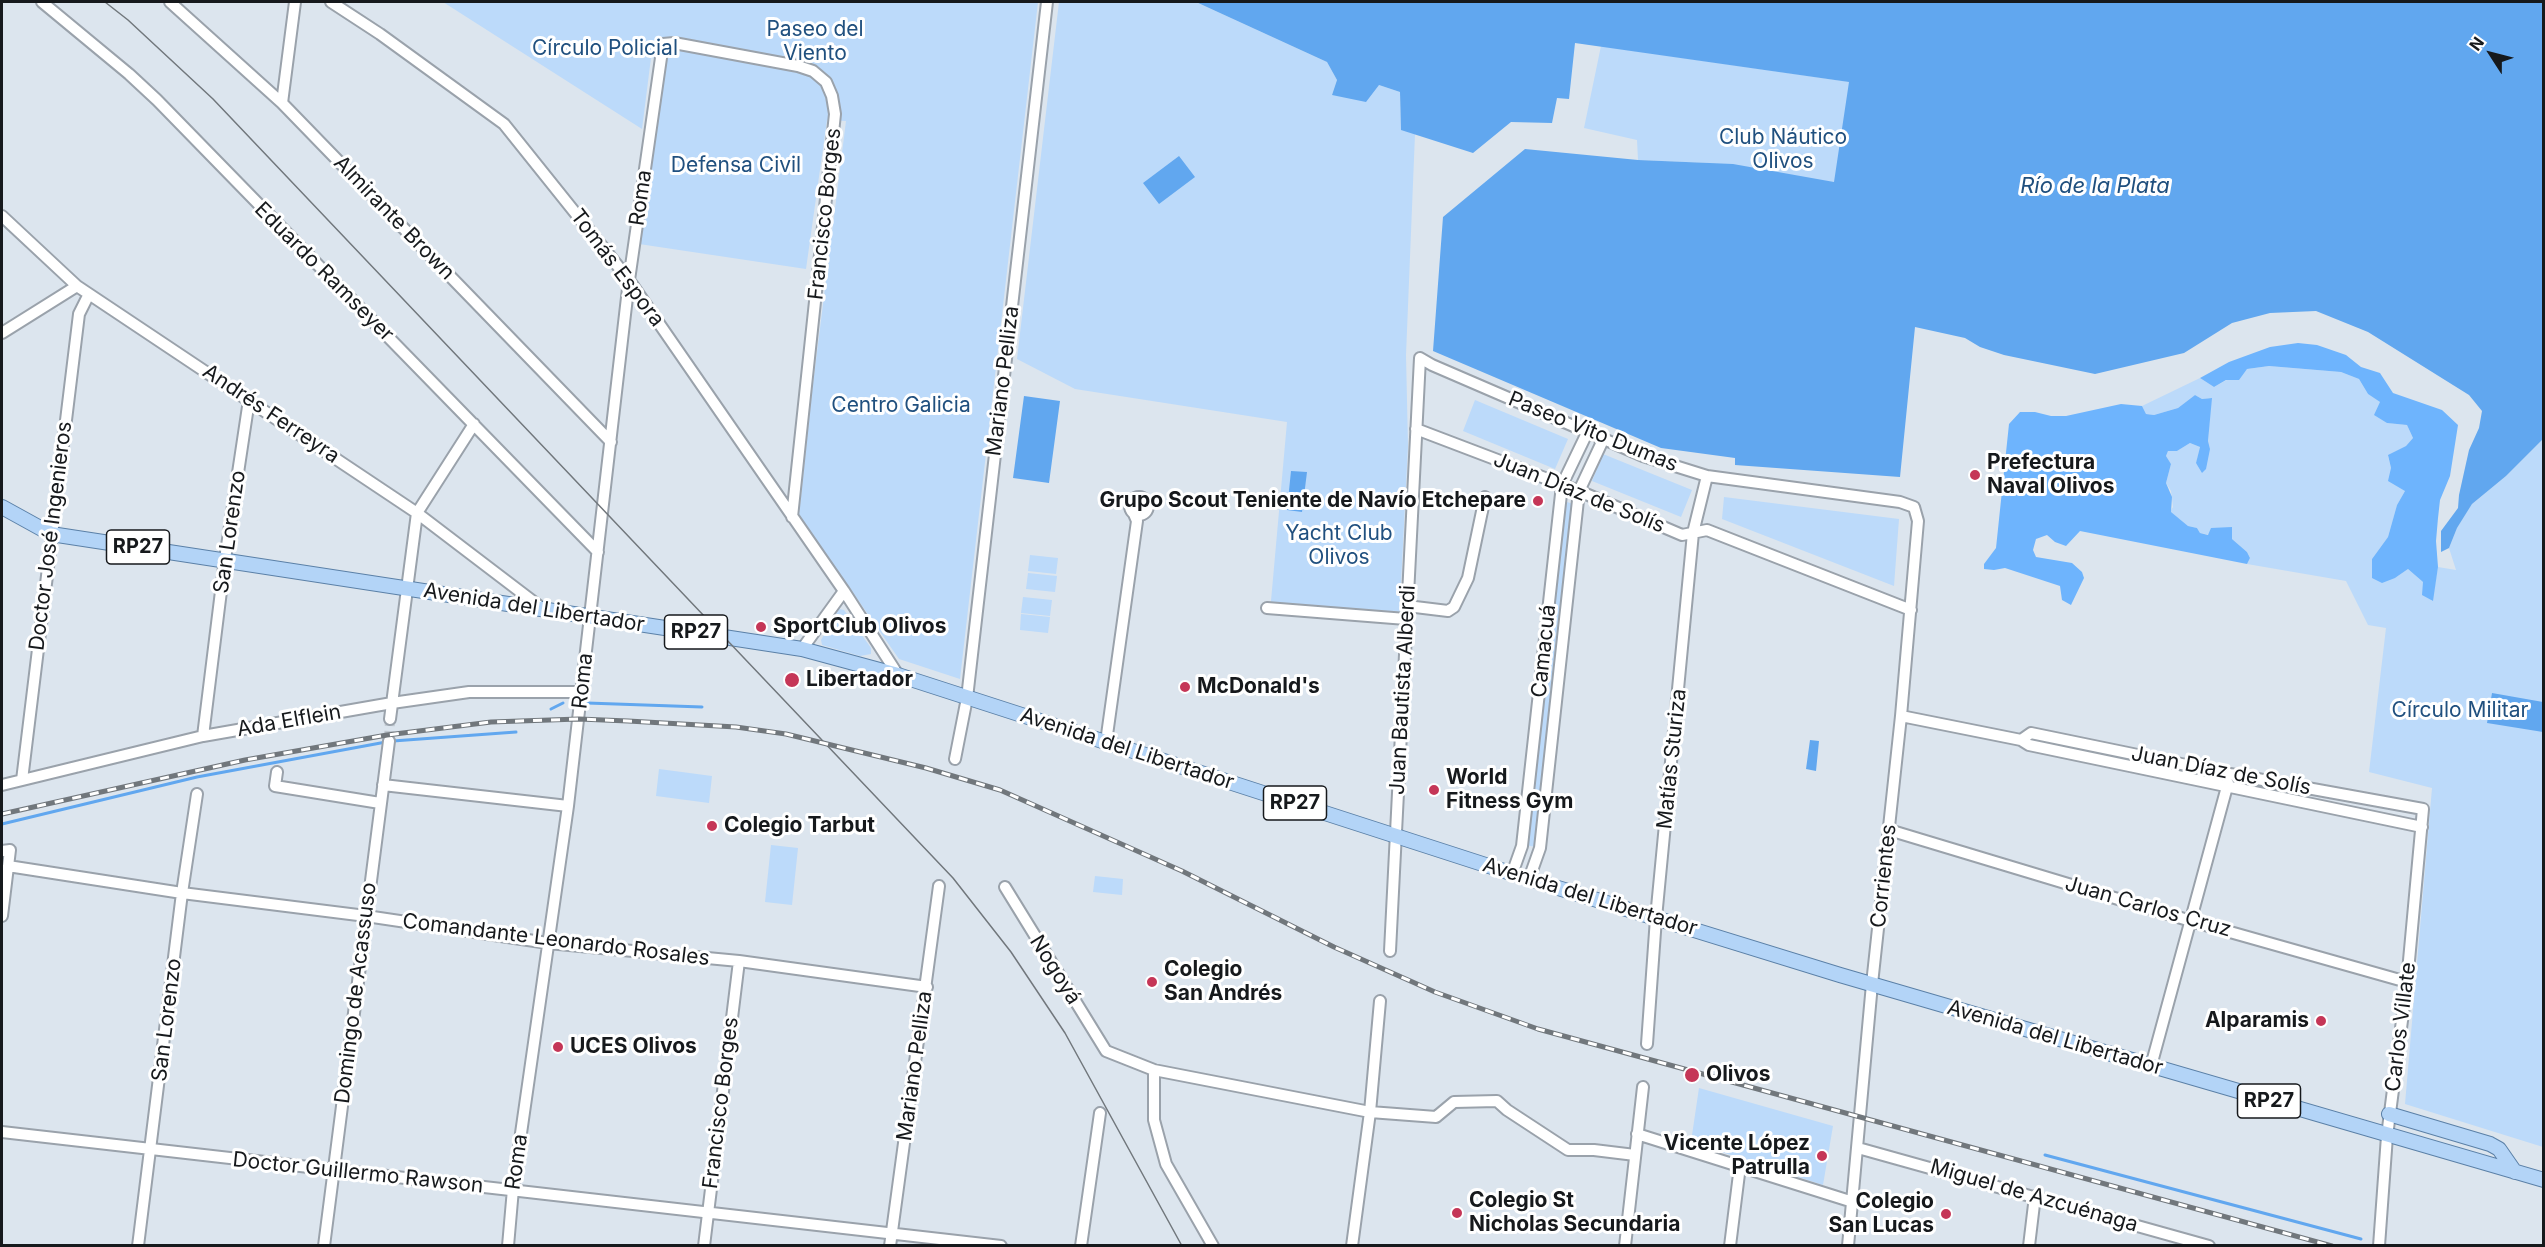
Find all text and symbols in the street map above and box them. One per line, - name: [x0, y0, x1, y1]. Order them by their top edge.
- park label: Paseo del Viento: [766, 17, 864, 67]
- north arrow: [2461, 24, 2521, 84]
- text: N: [2465, 33, 2488, 54]
- park label: Círculo Policial: [532, 36, 678, 62]
- park label: Club Náutico Olivos: [1719, 125, 1847, 175]
- street label: Francisco Borges: [803, 127, 847, 301]
- street label: Almirante Brown: [328, 151, 460, 285]
- park label: Defensa Civil: [671, 153, 801, 179]
- street label: Roma: [625, 169, 657, 227]
- water label: Río de la Plata: [2020, 173, 2170, 199]
- street label: Eduardo Ramseyer: [249, 197, 399, 347]
- street label: Tomás Espora: [565, 204, 669, 332]
- street label: Mariano Pelliza: [981, 305, 1025, 457]
- street label: Andrés Ferreyra: [198, 359, 344, 469]
- street label: Paseo Vito Dumas: [1505, 386, 1681, 478]
- park label: Centro Galicia: [831, 393, 971, 419]
- street label: Doctor José Ingenieros: [24, 420, 78, 652]
- street label: Juan Díaz de Solís: [1490, 447, 1668, 539]
- place label: Prefectura Naval Olivos: [1987, 450, 2114, 500]
- marker: Prefectura Naval Olivos: [1968, 468, 1982, 482]
- street label: San Lorenzo: [209, 469, 251, 595]
- place label: Grupo Scout Teniente de Navío Etchepare: [1100, 488, 1526, 514]
- marker: Grupo Scout Teniente de Navío Etchepare: [1531, 494, 1545, 508]
- park label: Yacht Club Olivos: [1285, 521, 1393, 571]
- road number: RP27: [106, 530, 170, 564]
- street label: Avenida del Libertador: [422, 578, 646, 638]
- street label: Juan Bautista Alberdi: [1385, 584, 1421, 796]
- street label: Camacuá: [1527, 603, 1561, 699]
- place label: SportClub Olivos: [773, 614, 946, 640]
- road number: RP27: [664, 615, 728, 649]
- marker: SportClub Olivos: [754, 620, 768, 634]
- street label: Roma: [568, 652, 598, 710]
- place label: Libertador: [806, 667, 913, 693]
- marker: Libertador: [783, 671, 801, 689]
- place label: McDonald's: [1197, 674, 1320, 700]
- marker: McDonald's: [1178, 680, 1192, 694]
- street label: Matías Sturiza: [1652, 688, 1692, 830]
- park label: Círculo Militar: [2392, 698, 2528, 724]
- street label: Ada Elflein: [235, 699, 343, 743]
- street label: Avenida del Libertador: [1017, 703, 1237, 795]
- street label: Juan Díaz de Solís: [2129, 741, 2313, 801]
- place label: World Fitness Gym: [1446, 765, 1573, 815]
- marker: World Fitness Gym: [1427, 783, 1441, 797]
- road number: RP27: [1264, 786, 1326, 820]
- place label: Colegio Tarbut: [724, 813, 875, 839]
- marker: Colegio Tarbut: [705, 819, 719, 833]
- street label: Corrientes: [1866, 823, 1902, 929]
- street label: Avenida del Libertador: [1480, 852, 1700, 942]
- street label: Juan Carlos Cruz: [2062, 871, 2234, 943]
- street label: Domingo de Acassuso: [330, 881, 382, 1105]
- street label: Comandante Leonardo Rosales: [401, 909, 711, 971]
- street label: Nogoyá: [1024, 931, 1086, 1009]
- street label: San Lorenzo: [147, 957, 187, 1083]
- place label: Colegio San Andrés: [1164, 957, 1282, 1007]
- street label: Carlos Villate: [2381, 961, 2421, 1093]
- marker: Colegio San Andrés: [1145, 975, 1159, 989]
- street label: Mariano Pelliza: [892, 989, 938, 1143]
- street label: Avenida del Libertador: [1944, 995, 2166, 1081]
- place label: Alparamis: [2205, 1008, 2309, 1034]
- marker: Alparamis: [2314, 1014, 2328, 1028]
- street label: Francisco Borges: [698, 1016, 744, 1190]
- place label: UCES Olivos: [570, 1034, 697, 1060]
- marker: UCES Olivos: [551, 1040, 565, 1054]
- place label: Olivos: [1706, 1062, 1770, 1088]
- marker: Olivos: [1683, 1066, 1701, 1084]
- road number: RP27: [2238, 1084, 2300, 1118]
- place label: Vicente López Patrulla: [1664, 1131, 1810, 1181]
- street label: Roma: [501, 1133, 533, 1191]
- street label: Doctor Guillermo Rawson: [231, 1147, 485, 1199]
- marker: Vicente López Patrulla: [1815, 1149, 1829, 1163]
- street label: Miguel de Azcuénaga: [1927, 1154, 2141, 1238]
- place label: Colegio St Nicholas Secundaria: [1469, 1188, 1680, 1238]
- place label: Colegio San Lucas: [1829, 1189, 1934, 1239]
- marker: Colegio St Nicholas Secundaria: [1450, 1206, 1464, 1220]
- marker: Colegio San Lucas: [1939, 1207, 1953, 1221]

